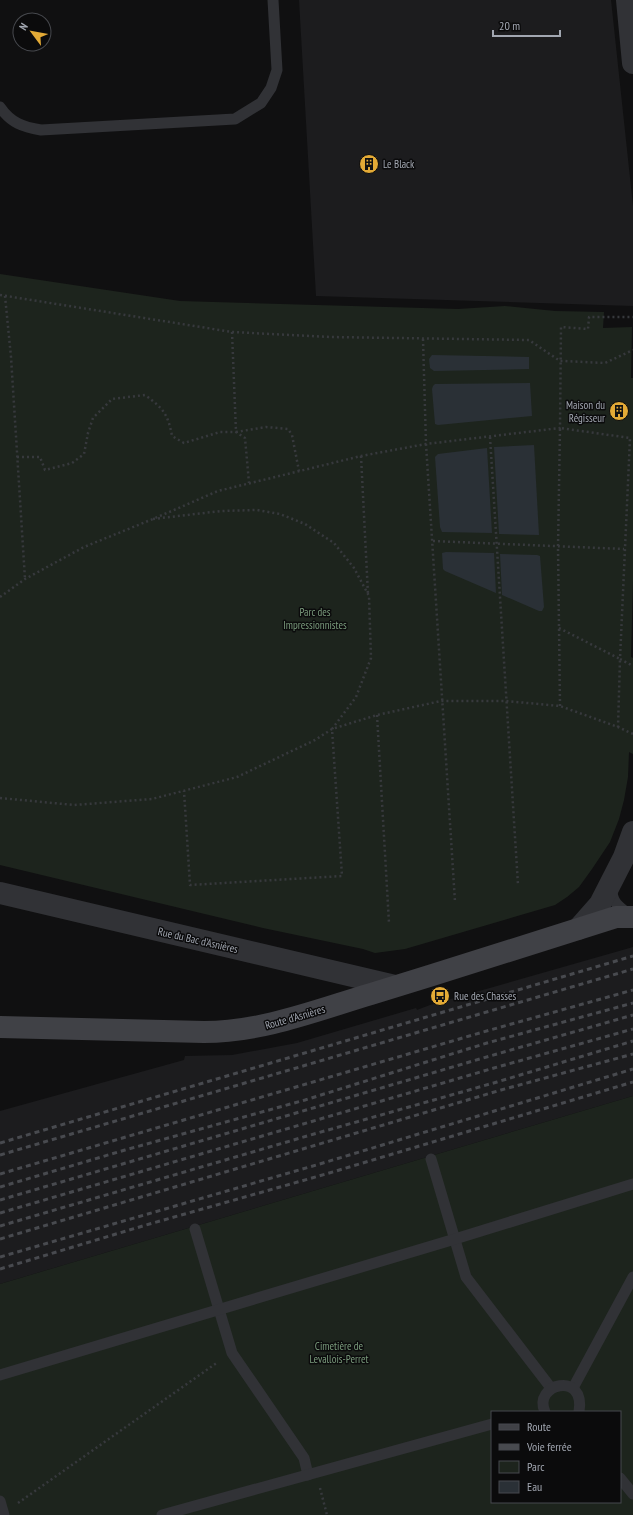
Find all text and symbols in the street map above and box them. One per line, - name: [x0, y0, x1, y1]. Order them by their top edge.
- north arrow: [12, 12, 52, 52]
- scale bar: [493, 12, 560, 38]
- text: 20 m: [499, 18, 520, 33]
- text: N: [16, 20, 31, 33]
- building icon: Le Black: [358, 153, 380, 175]
- place label: Le Black: [383, 157, 415, 171]
- place label: Maison du Régisseur: [566, 398, 605, 425]
- building icon: Maison du Régisseur: [608, 400, 630, 422]
- park label: Parc des Impressionnistes: [283, 605, 347, 632]
- street label: Rue du Bac d’Asnières: [157, 924, 240, 956]
- bus stop icon: Rue des Chasses: [429, 985, 451, 1007]
- place label: Rue des Chasses: [454, 989, 517, 1003]
- street label: Route d'Asnières: [263, 1002, 327, 1032]
- park label: Cimetière de Levallois-Perret: [309, 1339, 369, 1366]
- legend: [491, 1411, 621, 1503]
- text: Route: [527, 1419, 551, 1434]
- text: Voie ferrée: [526, 1439, 572, 1454]
- text: Parc: [527, 1459, 545, 1474]
- text: Eau: [527, 1479, 542, 1494]

